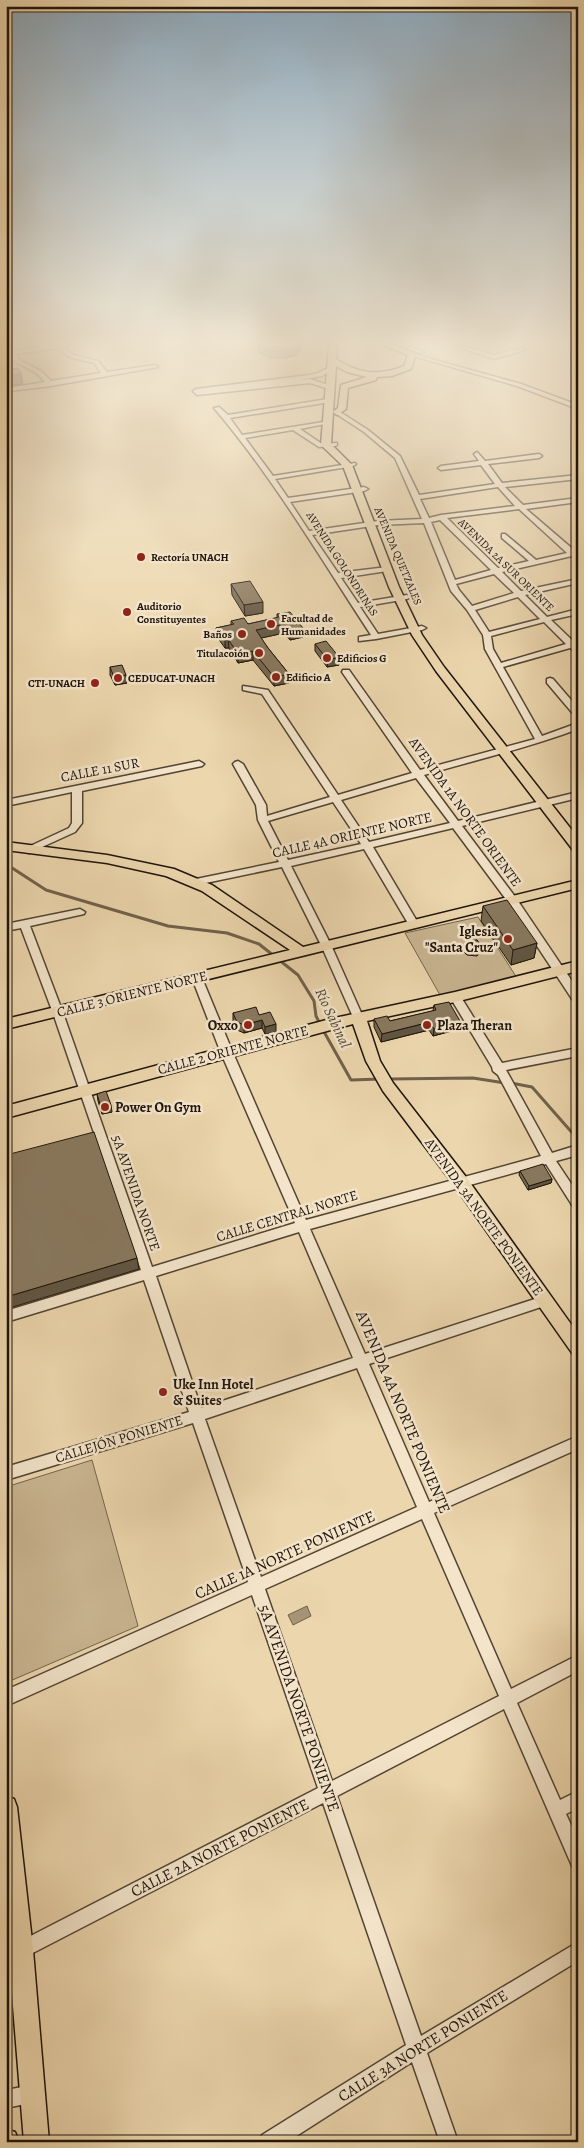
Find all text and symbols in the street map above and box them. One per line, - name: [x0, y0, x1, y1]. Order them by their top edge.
- street label: AVENIDA QUETZALES: [370, 504, 426, 608]
- street label: AVENIDA GOLONDRINAS: [302, 508, 382, 619]
- street label: AVENIDA 2A SUR ORIENTE: [454, 514, 557, 615]
- place label: Rectoría UNACH: [151, 550, 229, 565]
- marker: Rectoría UNACH: [135, 551, 147, 563]
- place label: Auditorio Constituyentes: [136, 599, 206, 627]
- marker: Auditorio Constituyentes: [121, 606, 133, 618]
- place label: Facultad de Humanidades: [281, 611, 346, 639]
- marker: Facultad de Humanidades: [265, 618, 277, 630]
- place label: Baños: [203, 627, 232, 642]
- marker: Baños: [236, 628, 248, 640]
- place label: Titulacoión: [197, 646, 249, 661]
- marker: Titulacoión: [253, 647, 265, 659]
- place label: Edificios G: [337, 651, 387, 666]
- marker: Edificios G: [321, 652, 333, 664]
- place label: Edificio A: [286, 670, 331, 685]
- place label: CEDUCAT-UNACH: [128, 671, 215, 686]
- marker: Edificio A: [270, 671, 282, 683]
- marker: CEDUCAT-UNACH: [112, 672, 124, 684]
- place label: CTI-UNACH: [28, 676, 85, 691]
- marker: CTI-UNACH: [89, 677, 101, 689]
- street label: AVENIDA 1A NORTE ORIENTE: [404, 733, 526, 890]
- street label: CALLE 11 SUR: [59, 753, 141, 787]
- street label: CALLE 4A ORIENTE NORTE: [270, 807, 434, 863]
- place label: Iglesia "Santa Cruz": [425, 922, 499, 957]
- marker: Iglesia "Santa Cruz": [502, 933, 514, 945]
- street label: CALLE 3 ORIENTE NORTE: [55, 966, 209, 1022]
- water label: Río Sabinal: [310, 985, 356, 1052]
- place label: Oxxo: [208, 1016, 238, 1035]
- place label: Plaza Theran: [437, 1016, 512, 1035]
- marker: Oxxo: [242, 1019, 254, 1031]
- marker: Plaza Theran: [421, 1019, 433, 1031]
- street label: CALLE 2 ORIENTE NORTE: [156, 1021, 310, 1079]
- place label: Power On Gym: [115, 1098, 201, 1117]
- marker: Power On Gym: [99, 1101, 111, 1113]
- street label: 5A AVENIDA NORTE: [107, 1133, 165, 1253]
- street label: AVENIDA 3A NORTE PONIENTE: [420, 1134, 548, 1300]
- street label: CALLE CENTRAL NORTE: [214, 1185, 360, 1247]
- street label: AVENIDA 4A NORTE PONIENTE: [350, 1306, 456, 1517]
- place label: Uke Inn Hotel & Suites: [173, 1375, 254, 1410]
- marker: Uke Inn Hotel & Suites: [157, 1386, 169, 1398]
- street label: CALLEJÓN PONIENTE: [53, 1411, 185, 1467]
- street label: CALLE 1A NORTE PONIENTE: [191, 1505, 379, 1605]
- street label: 5A AVENIDA NORTE PONIENTE: [253, 1601, 345, 1815]
- street label: CALLE 2A NORTE PONIENTE: [127, 1793, 313, 1903]
- street label: CALLE 3A NORTE PONIENTE: [334, 1985, 512, 2107]

